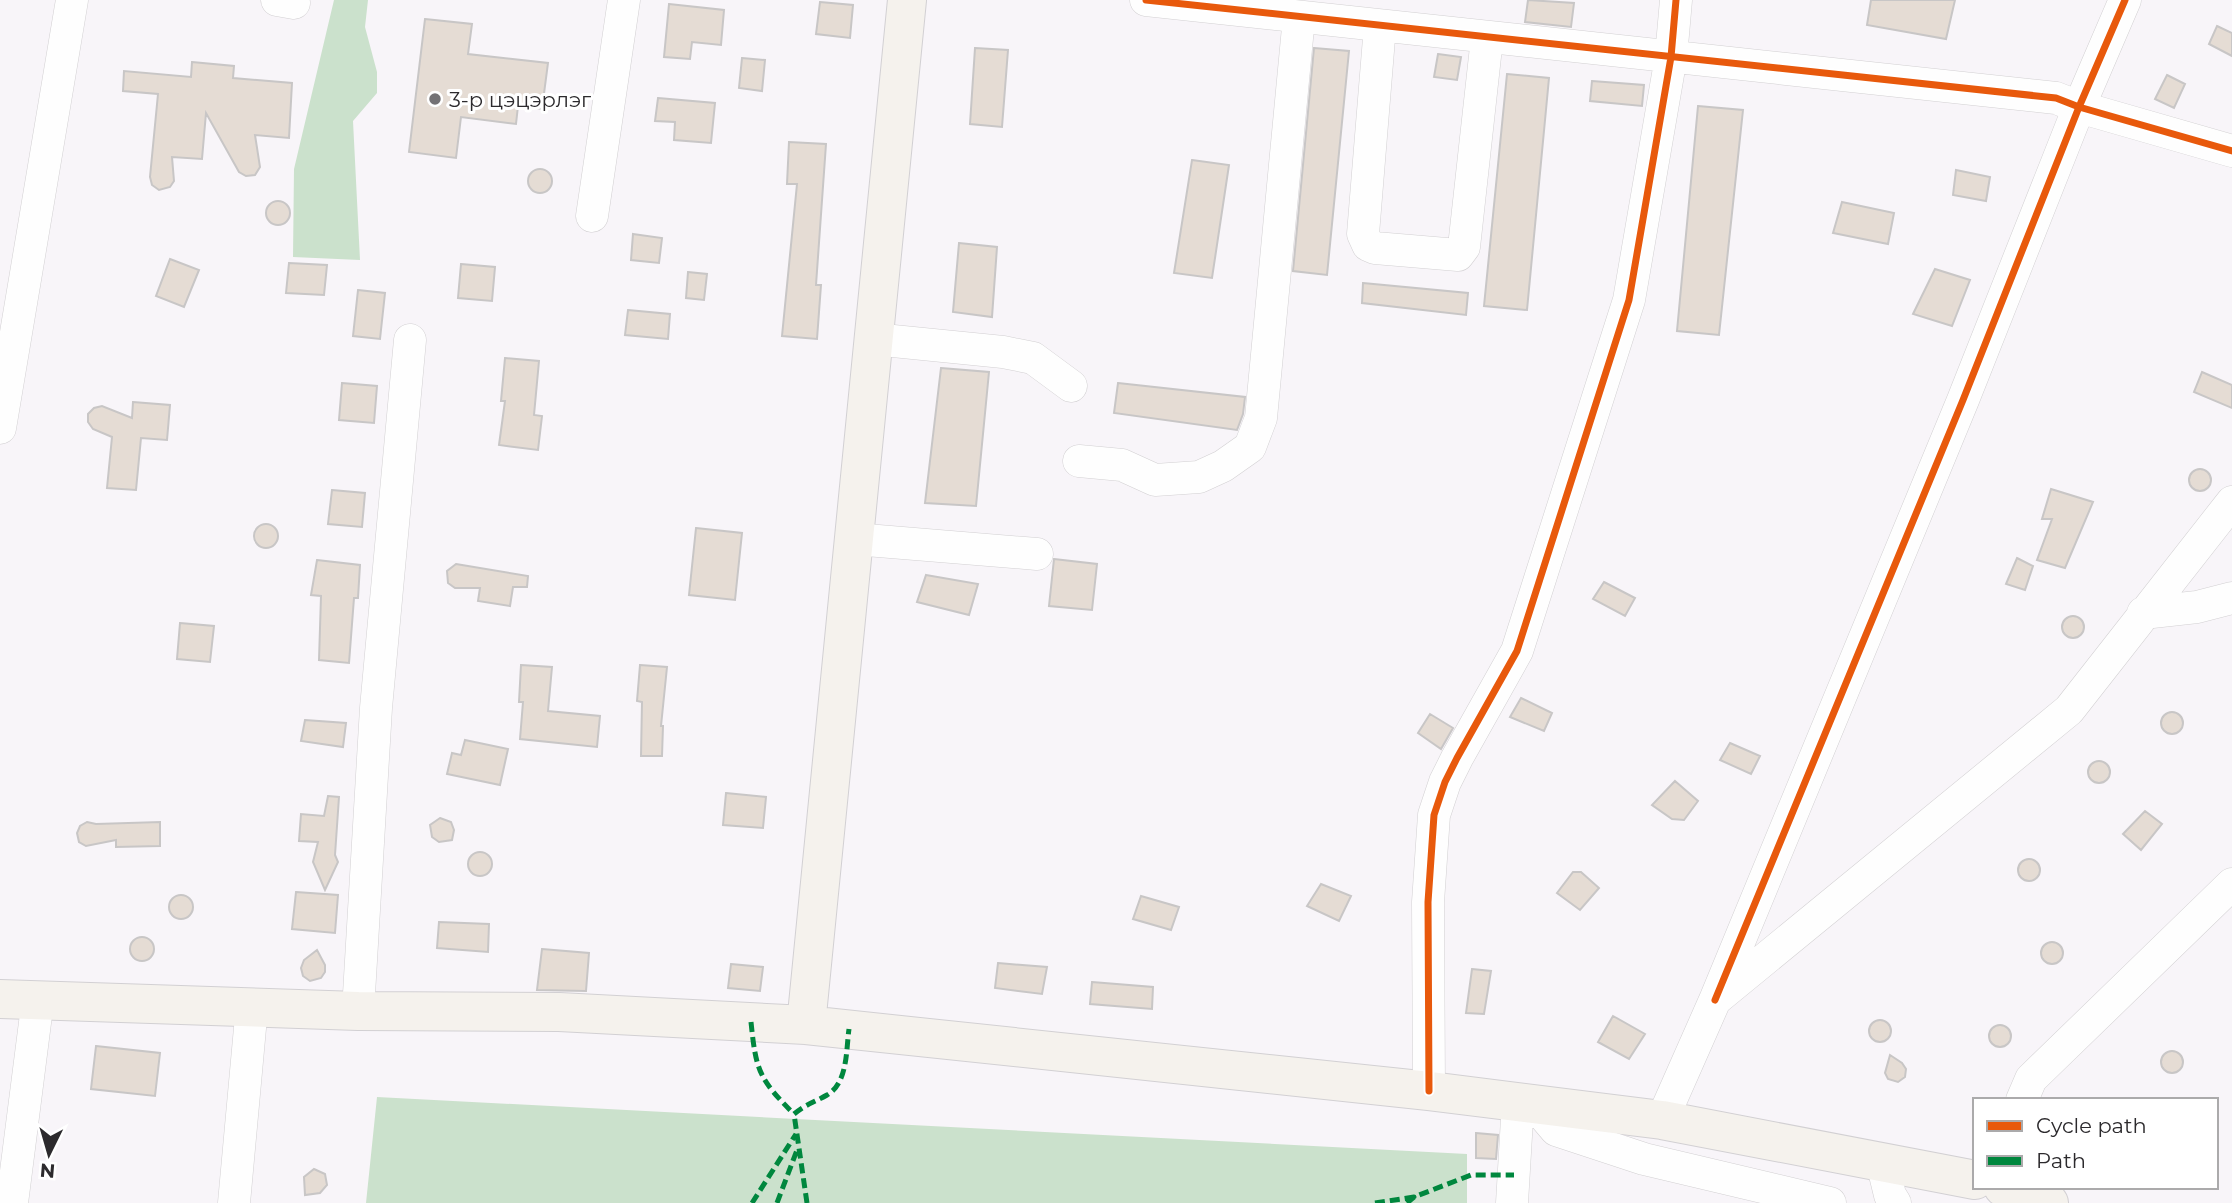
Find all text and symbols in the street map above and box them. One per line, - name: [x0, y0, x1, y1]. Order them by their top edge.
- place label: 3-р цэцэрлэг: [449, 87, 591, 112]
- marker: 3-р цэцэрлэг: [427, 91, 443, 107]
- legend: [1973, 1098, 2218, 1189]
- text: Cycle path: [2036, 1113, 2147, 1138]
- north arrow: [14, 1119, 84, 1189]
- text: Path: [2036, 1148, 2086, 1173]
- text: N: [39, 1158, 56, 1183]

